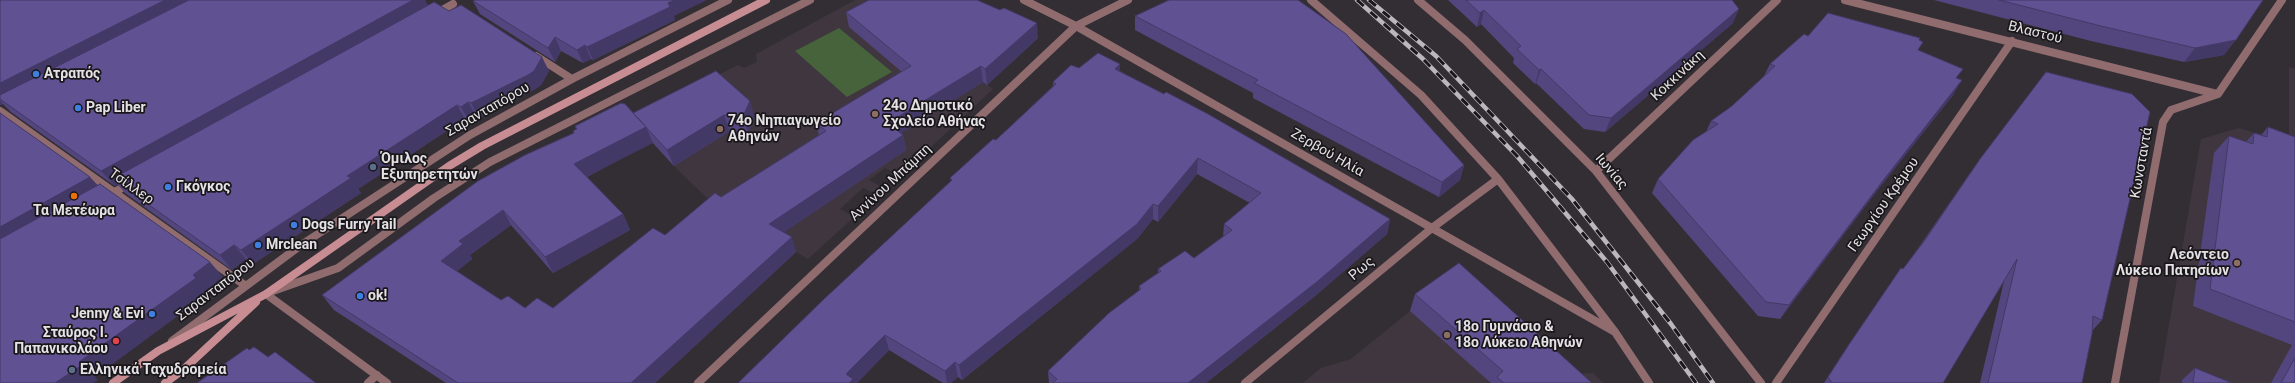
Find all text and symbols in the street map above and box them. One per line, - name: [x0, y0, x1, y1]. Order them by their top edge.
- street label: Βλαστού: [2006, 18, 2064, 48]
- street label: Κοκκινάκη: [1648, 47, 1708, 105]
- place label: Ατραπός: [44, 66, 100, 82]
- marker: Ατραπός: [31, 69, 41, 79]
- street label: Σαρανταπόρου: [443, 79, 533, 141]
- place label: 24ο Δημοτικό Σχολείο Αθήνας: [883, 98, 986, 130]
- place label: Pap Liber: [86, 100, 146, 116]
- marker: Pap Liber: [73, 103, 83, 113]
- marker: 24ο Δημοτικό Σχολείο Αθήνας: [870, 109, 880, 119]
- place label: 74ο Νηπιαγωγείο Αθηνών: [728, 113, 841, 146]
- marker: 74ο Νηπιαγωγείο Αθηνών: [715, 124, 725, 134]
- street label: Ζερβού Ηλία: [1288, 125, 1366, 181]
- street label: Κωνσταντά: [2127, 126, 2157, 200]
- street label: Αννίνου Μπάμπη: [847, 141, 935, 225]
- place label: Όμιλος Εξυπηρετητών: [381, 151, 478, 184]
- street label: Ιωνίας: [1591, 151, 1631, 193]
- street label: Γεωργίου Κρέμου: [1845, 154, 1923, 256]
- marker: Όμιλος Εξυπηρετητών: [368, 162, 378, 172]
- street label: Τσίλλερ: [105, 165, 157, 209]
- place label: Γκόγκος: [176, 179, 230, 195]
- marker: Γκόγκος: [163, 182, 173, 192]
- marker: Τα Μετέωρα: [69, 191, 79, 201]
- place label: Τα Μετέωρα: [33, 203, 115, 219]
- place label: Dogs Furry Tail: [302, 217, 396, 233]
- marker: Dogs Furry Tail: [289, 220, 299, 230]
- place label: Mrclean: [266, 237, 317, 253]
- marker: Mrclean: [253, 240, 263, 250]
- place label: Λεόντειο Λύκειο Πατησίων: [2116, 247, 2229, 280]
- street label: Ρως: [1346, 254, 1378, 284]
- street label: Σαρανταπόρου: [174, 255, 258, 325]
- marker: Λεόντειο Λύκειο Πατησίων: [2232, 258, 2242, 268]
- place label: ok!: [368, 288, 387, 304]
- marker: ok!: [355, 291, 365, 301]
- place label: Jenny & Evi: [71, 306, 144, 322]
- marker: Jenny & Evi: [147, 309, 157, 319]
- place label: 18ο Γυμνάσιο & 18ο Λύκειο Αθηνών: [1455, 319, 1582, 352]
- place label: Σταύρος Ι. Παπανικολάου: [14, 325, 108, 358]
- marker: 18ο Γυμνάσιο & 18ο Λύκειο Αθηνών: [1442, 330, 1452, 340]
- marker: Σταύρος Ι. Παπανικολάου: [111, 336, 121, 346]
- place label: Ελληνικά Ταχυδρομεία: [80, 362, 226, 378]
- marker: Ελληνικά Ταχυδρομεία: [67, 365, 77, 375]

